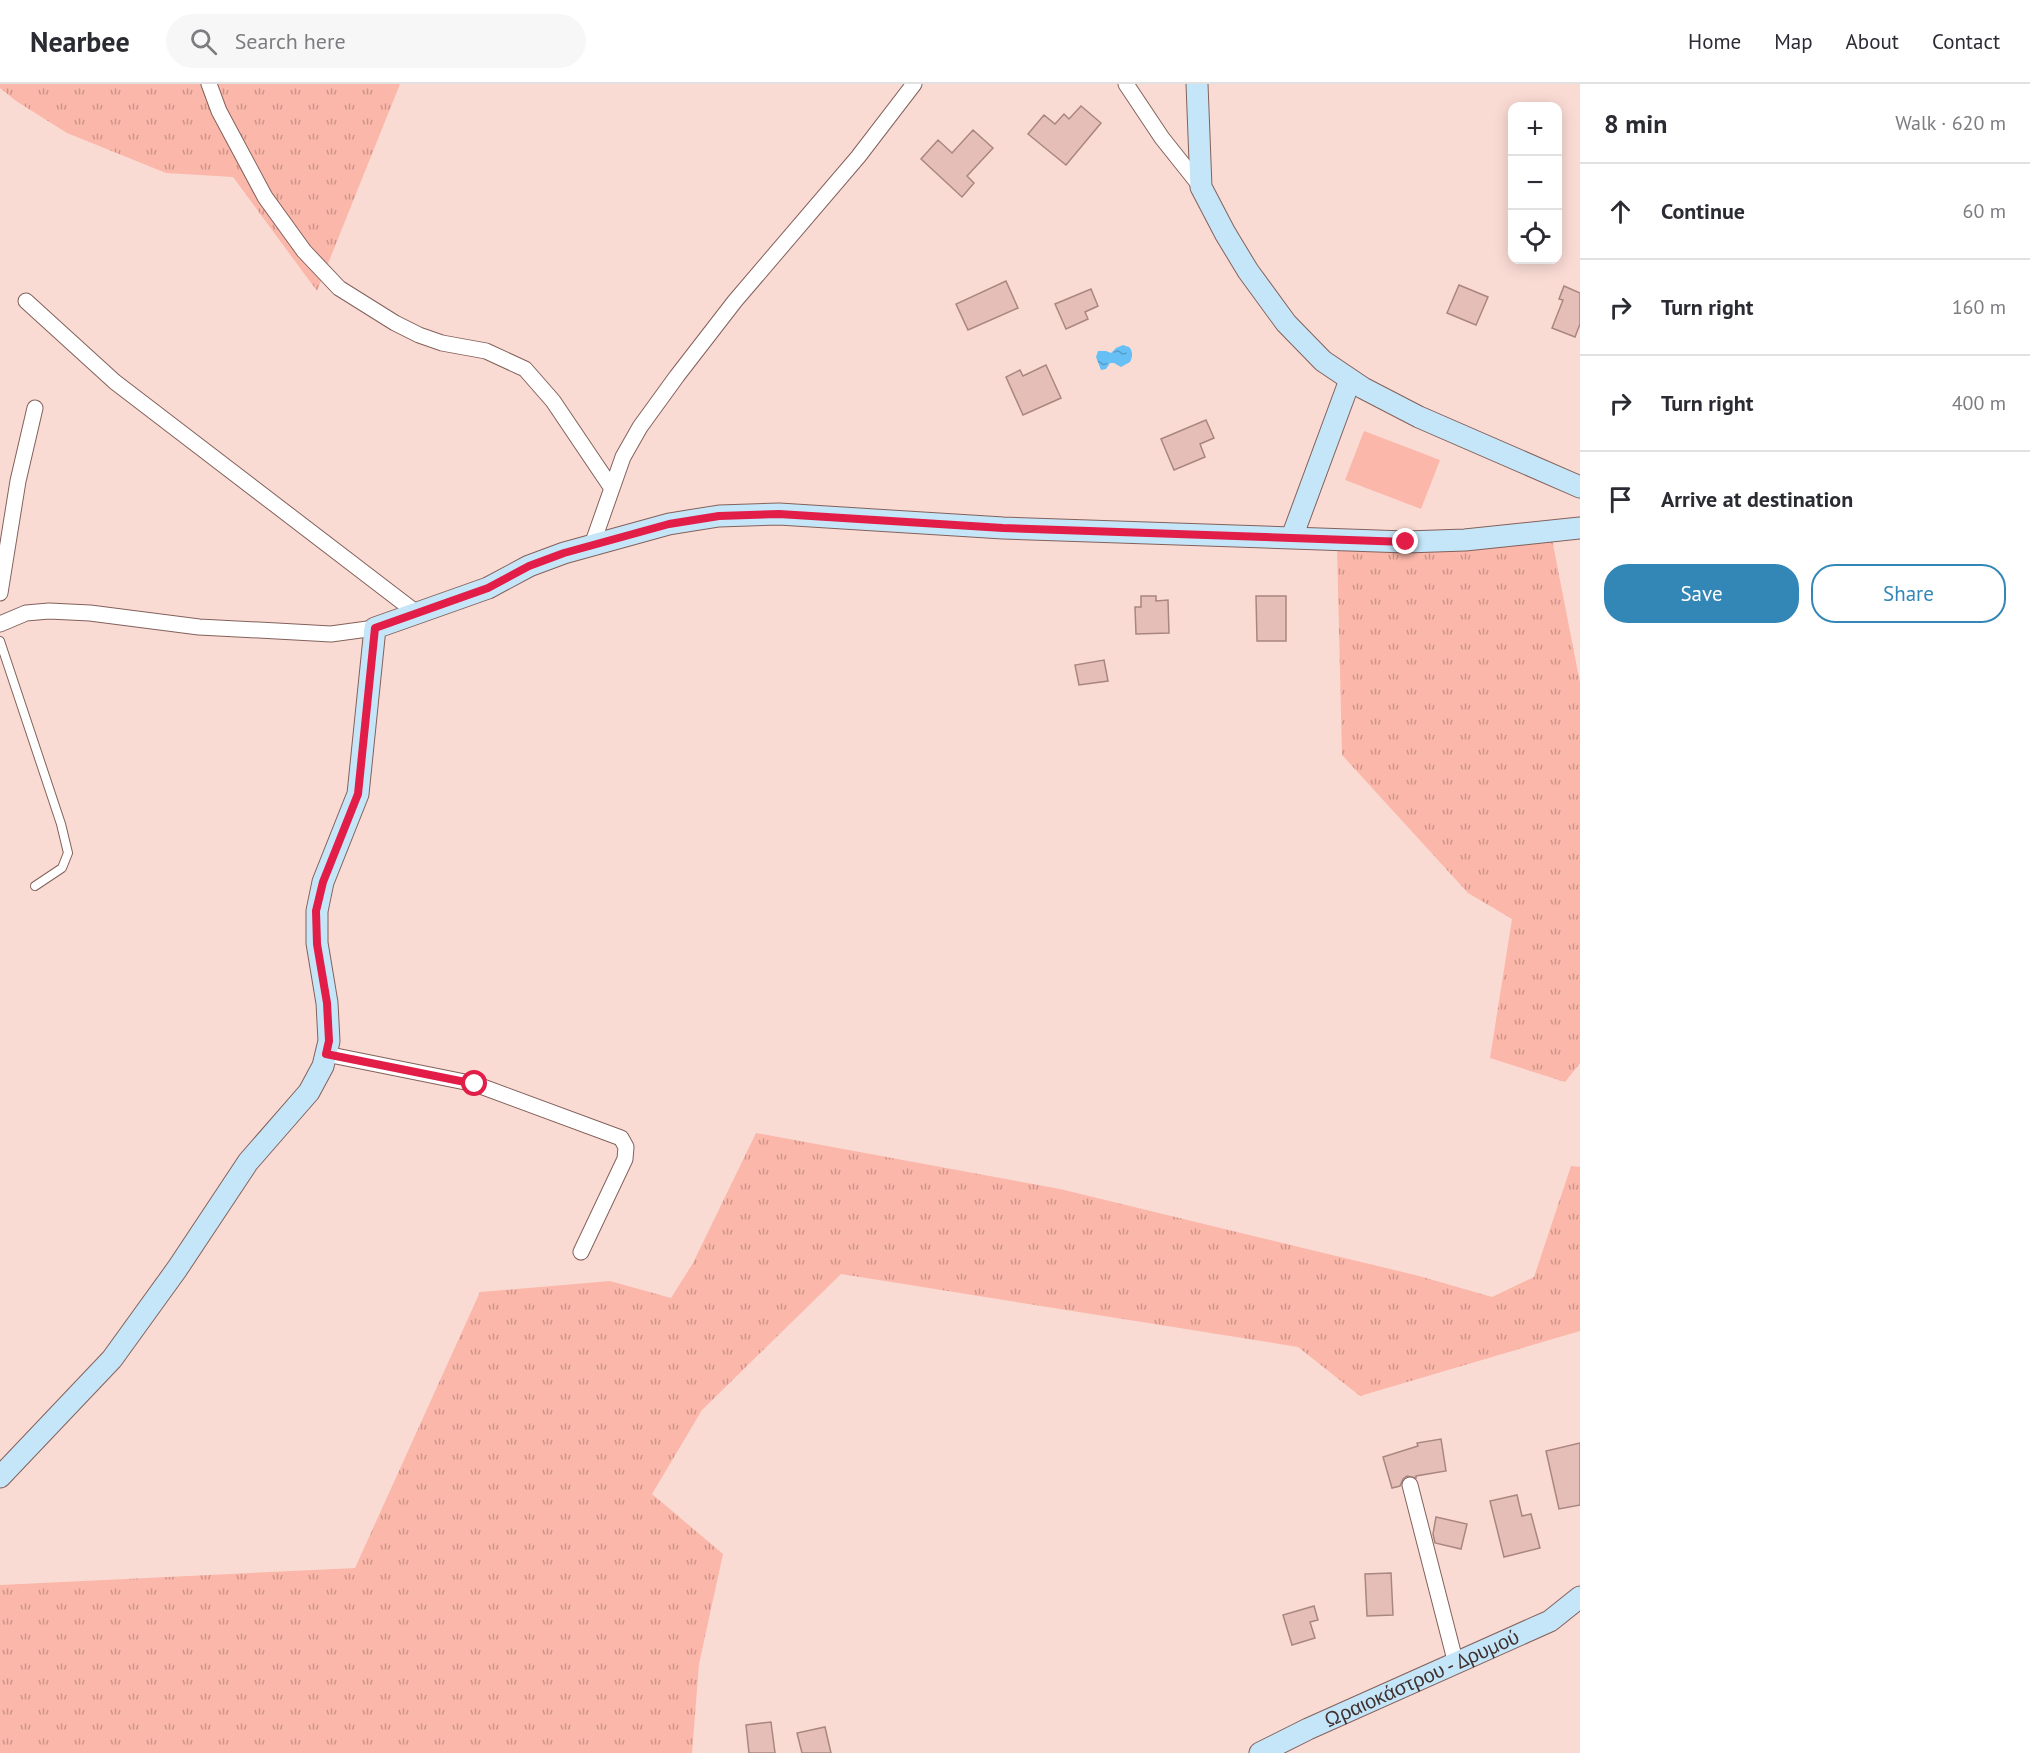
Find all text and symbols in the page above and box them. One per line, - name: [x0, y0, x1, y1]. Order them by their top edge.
- search box: [166, 14, 586, 68]
- text: Nearbee: [30, 23, 130, 60]
- icon: search: [187, 25, 220, 58]
- text: Search here: [235, 27, 346, 55]
- text: Home: [1688, 28, 1741, 55]
- text: Map: [1774, 28, 1813, 55]
- text: About: [1846, 28, 1899, 55]
- text: Contact: [1932, 28, 2000, 55]
- map controls: [1508, 102, 1562, 264]
- button: +: [1508, 102, 1562, 156]
- text: 8 min: [1604, 107, 1667, 140]
- text: Walk · 620 m: [1895, 110, 2006, 136]
- button: −: [1508, 156, 1562, 210]
- icon: ahead: [1604, 195, 1637, 228]
- text: Continue: [1661, 197, 1745, 225]
- text: 60 m: [1963, 198, 2006, 224]
- button: locate: [1508, 210, 1562, 264]
- icon: right: [1604, 291, 1637, 324]
- text: Turn right: [1661, 293, 1753, 321]
- text: 160 m: [1952, 294, 2006, 320]
- icon: right: [1604, 387, 1637, 420]
- text: Turn right: [1661, 389, 1753, 417]
- text: 400 m: [1952, 390, 2006, 416]
- icon: arrive: [1604, 483, 1637, 516]
- text: Arrive at destination: [1661, 485, 1853, 513]
- route end: [1392, 528, 1418, 554]
- button: Save: [1604, 564, 1799, 623]
- button: Share: [1811, 564, 2006, 623]
- route start: [461, 1070, 487, 1096]
- street label: Ωραιοκάστρου - Δρυμού: [1320, 1623, 1523, 1733]

